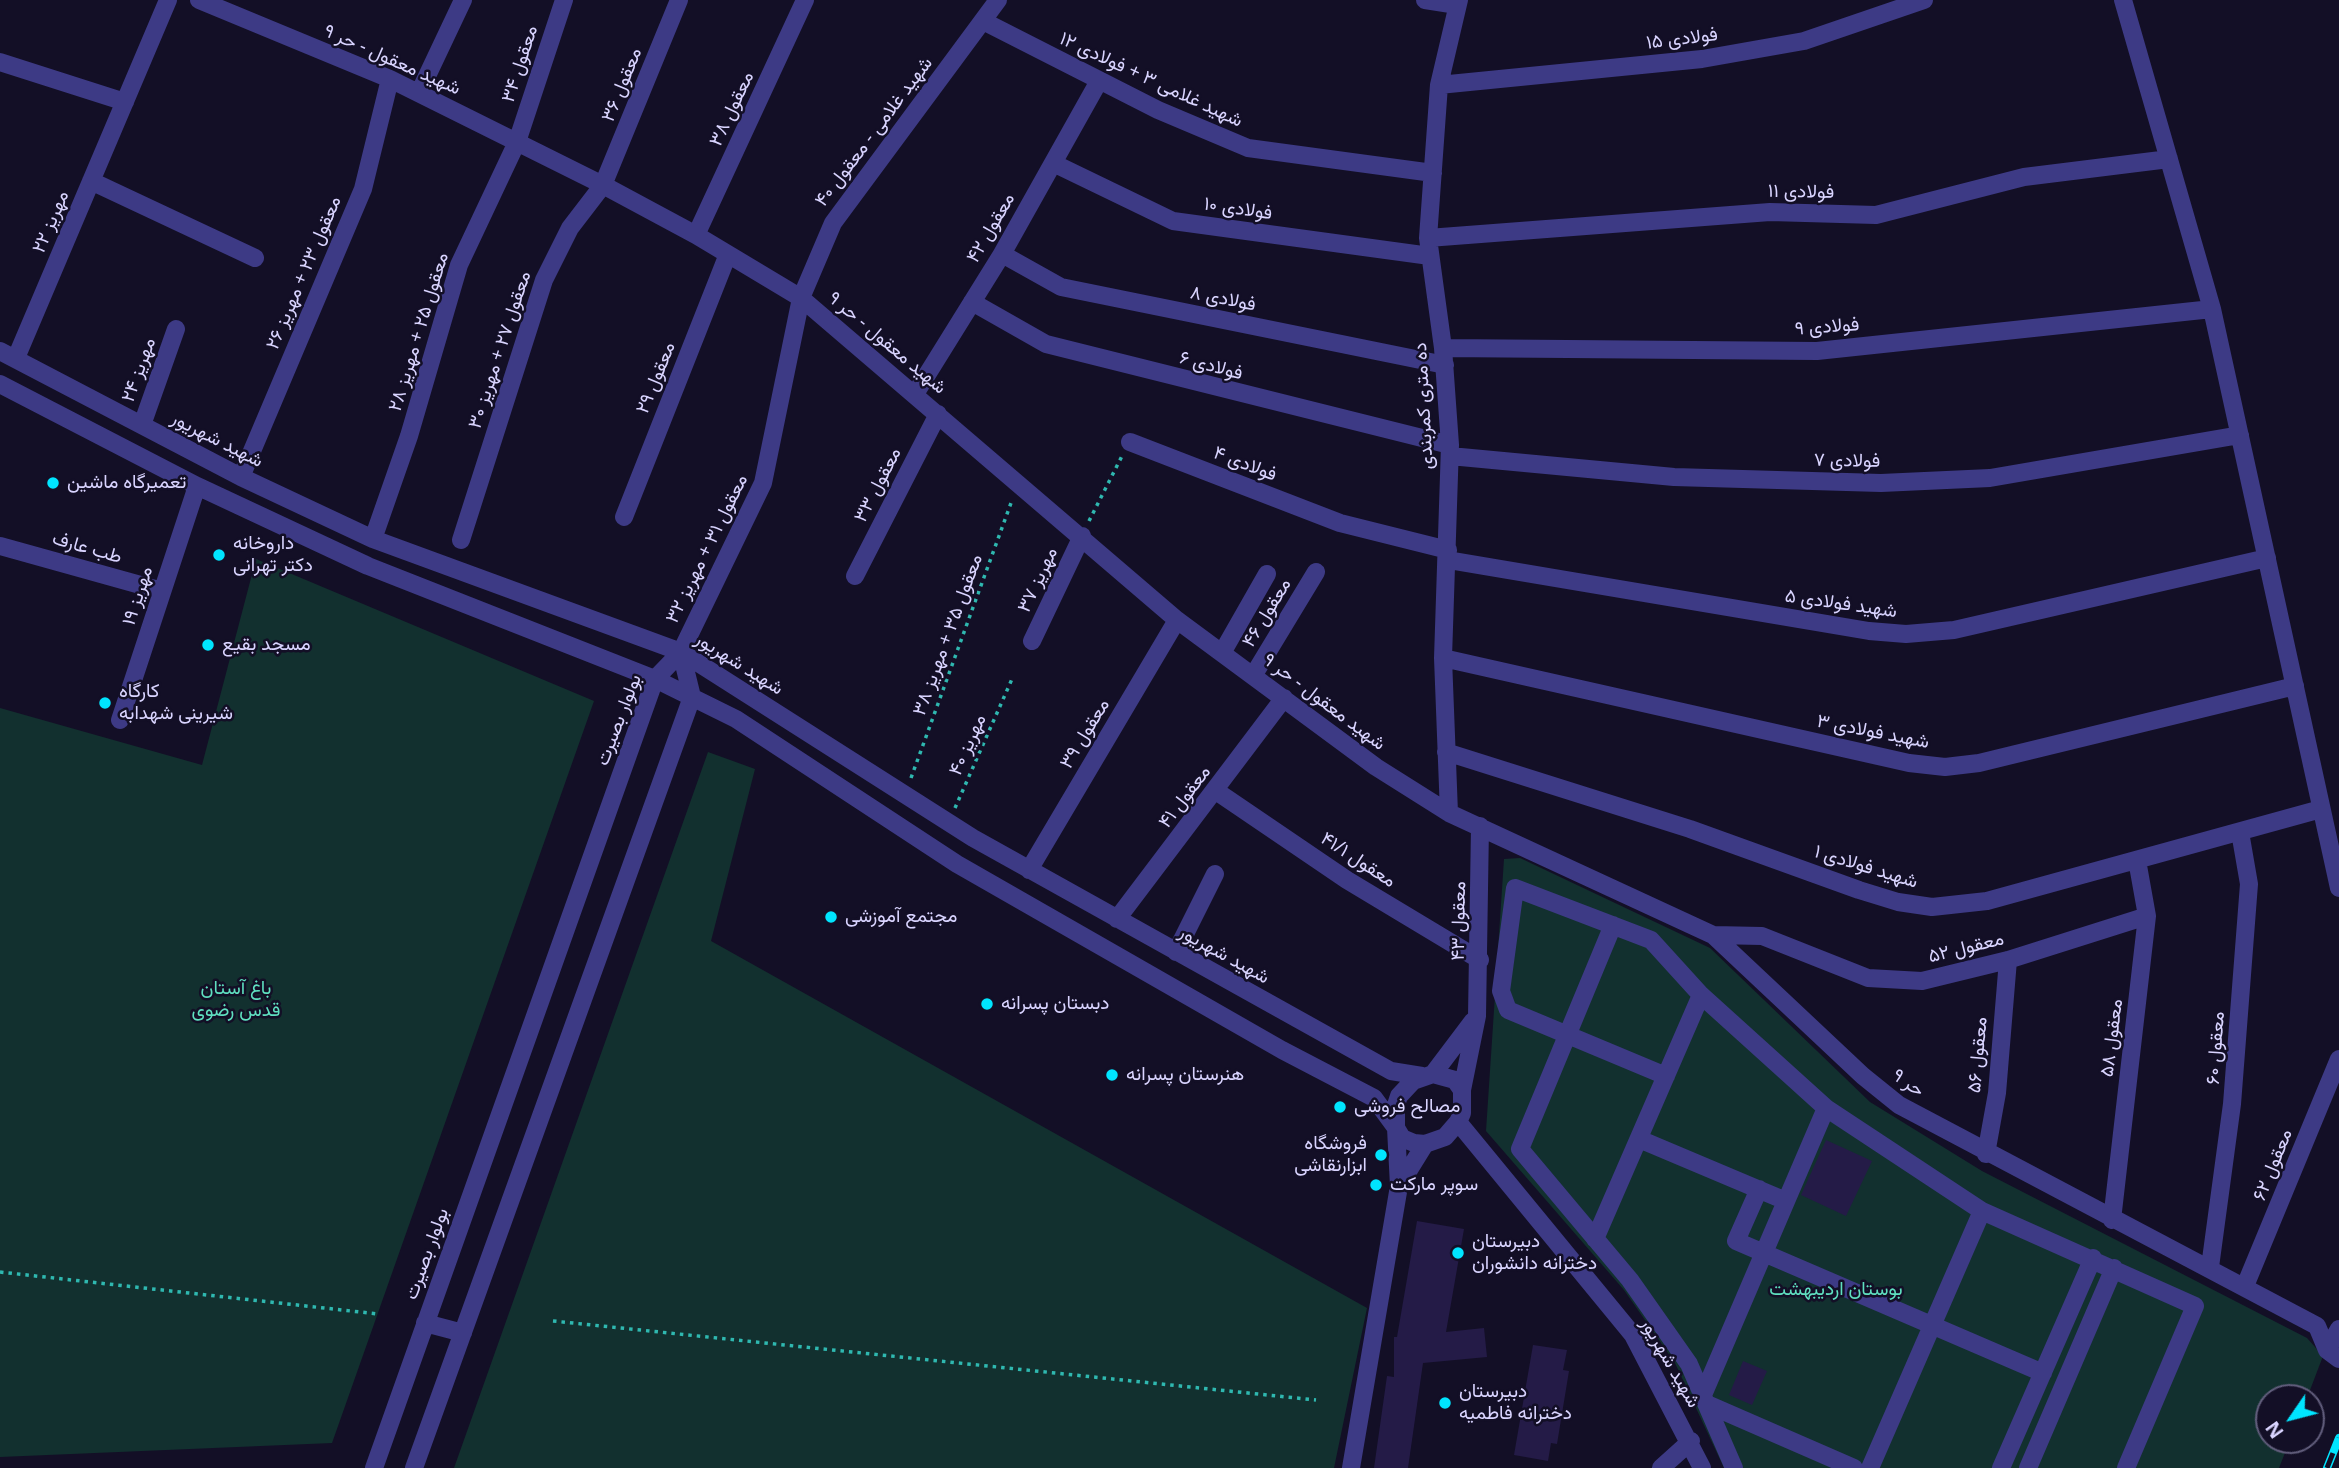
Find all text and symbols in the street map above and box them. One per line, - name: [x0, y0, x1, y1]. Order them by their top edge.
- street label: شهید معقول - حر ۹: [320, 20, 464, 100]
- street label: معقول ۳۴: [497, 23, 543, 105]
- street label: فولادی ۱۵: [1645, 23, 1719, 55]
- street label: شهید غلامی ۳ + فولادی ۱۲: [1056, 27, 1246, 133]
- street label: معقول ۳۶: [597, 45, 647, 125]
- street label: شهید غلامی - معقول ۴۰: [810, 53, 938, 211]
- street label: معقول ۳۸: [705, 68, 759, 150]
- street label: فولادی ۱۱: [1768, 180, 1834, 204]
- street label: مهریز ۲۲: [28, 187, 74, 257]
- street label: معقول ۴۲: [962, 189, 1020, 267]
- street label: معقول ۲۳ + مهریز ۲۶: [261, 193, 347, 353]
- street label: فولادی ۱۰: [1202, 193, 1274, 225]
- street label: معقول ۲۵ + مهریز ۲۸: [384, 250, 454, 414]
- street label: معقول ۲۷ + مهریز ۳۰: [464, 268, 536, 432]
- street label: فولادی ۸: [1188, 281, 1258, 317]
- street label: شهید معقول - حر ۹: [823, 287, 951, 399]
- street label: فولادی ۹: [1794, 313, 1860, 341]
- street label: مهریز ۲۴: [117, 335, 161, 405]
- street label: معقول ۲۹: [631, 339, 681, 417]
- street label: ده متری کمربندی: [1409, 342, 1439, 470]
- street label: فولادی ۶: [1177, 347, 1245, 385]
- street label: شهید شهریور: [167, 407, 267, 473]
- street label: فولادی ۴: [1210, 441, 1280, 487]
- street label: معقول ۳۳: [849, 444, 907, 526]
- street label: فولادی ۷: [1814, 449, 1880, 473]
- street label: معقول ۳۱ + مهریز ۳۲: [661, 471, 753, 627]
- place label: تعمیرگاه ماشین: [67, 472, 186, 494]
- marker: تعمیرگاه ماشین: [45, 475, 61, 491]
- street label: طب عارف: [49, 527, 125, 569]
- place label: داروخانه دکتر تهرانی: [233, 533, 313, 577]
- street label: مهریز ۳۷: [1013, 544, 1063, 616]
- marker: داروخانه دکتر تهرانی: [211, 547, 227, 563]
- street label: معقول ۳۵ + مهریز ۳۸: [908, 551, 988, 719]
- street label: مهریز ۱۹: [118, 564, 158, 628]
- street label: معقول ۴۶: [1238, 575, 1296, 651]
- street label: شهید فولادی ۵: [1783, 585, 1899, 623]
- street label: شهید شهریور: [691, 628, 787, 700]
- place label: مسجد بقیع: [222, 634, 311, 656]
- marker: مسجد بقیع: [200, 637, 216, 653]
- street label: شهید معقول - حر ۹: [1258, 648, 1390, 756]
- street label: بولوار بصیرت: [591, 671, 647, 769]
- place label: کارگاه شیرینی شهدابه: [119, 681, 233, 725]
- marker: کارگاه شیرینی شهدابه: [97, 695, 113, 711]
- street label: معقول ۳۹: [1055, 695, 1115, 773]
- street label: شهید فولادی ۳: [1815, 710, 1931, 754]
- street label: مهریز ۴۰: [944, 711, 992, 779]
- street label: معقول ۴۱: [1154, 761, 1216, 833]
- street label: معقول ۴۱/۱: [1316, 827, 1400, 893]
- street label: شهید فولادی ۱: [1811, 840, 1921, 894]
- street label: معقول ۴۳: [1447, 881, 1471, 961]
- place label: مجتمع آموزشی: [845, 906, 957, 928]
- marker: مجتمع آموزشی: [823, 909, 839, 925]
- street label: شهید شهریور: [1175, 921, 1273, 989]
- street label: معقول ۵۲: [1926, 928, 2006, 968]
- park label: باغ آستان قدس رضوی: [192, 978, 280, 1022]
- place label: دبستان پسرانه: [1001, 993, 1109, 1015]
- marker: دبستان پسرانه: [979, 996, 995, 1012]
- street label: معقول ۵۸: [2096, 998, 2128, 1078]
- street label: معقول ۶۰: [2202, 1011, 2230, 1085]
- street label: معقول ۵۶: [1963, 1016, 1993, 1094]
- place label: هنرستان پسرانه: [1126, 1064, 1244, 1086]
- street label: حر ۹: [1887, 1064, 1929, 1102]
- marker: هنرستان پسرانه: [1104, 1067, 1120, 1083]
- place label: مصالح فروشی: [1354, 1096, 1460, 1118]
- marker: مصالح فروشی: [1332, 1099, 1348, 1115]
- street label: معقول ۶۲: [2248, 1126, 2298, 1204]
- place label: فروشگاه ابزارنقاشی: [1294, 1133, 1367, 1177]
- marker: فروشگاه ابزارنقاشی: [1373, 1147, 1389, 1163]
- place label: سوپر مارکت: [1390, 1174, 1478, 1196]
- marker: سوپر مارکت: [1368, 1177, 1384, 1193]
- street label: بولوار بصیرت: [400, 1205, 454, 1303]
- place label: دبیرستان دخترانه دانشوران: [1472, 1231, 1597, 1275]
- marker: دبیرستان دخترانه دانشوران: [1450, 1245, 1466, 1261]
- park label: بوستان اردیبهشت: [1769, 1279, 1903, 1301]
- street label: شهید شهریور: [1635, 1314, 1705, 1412]
- place label: دبیرستان دخترانه فاطمیه: [1459, 1381, 1572, 1425]
- north arrow: [2255, 1384, 2325, 1454]
- marker: دبیرستان دخترانه فاطمیه: [1437, 1395, 1453, 1411]
- text: N: [2259, 1416, 2290, 1444]

